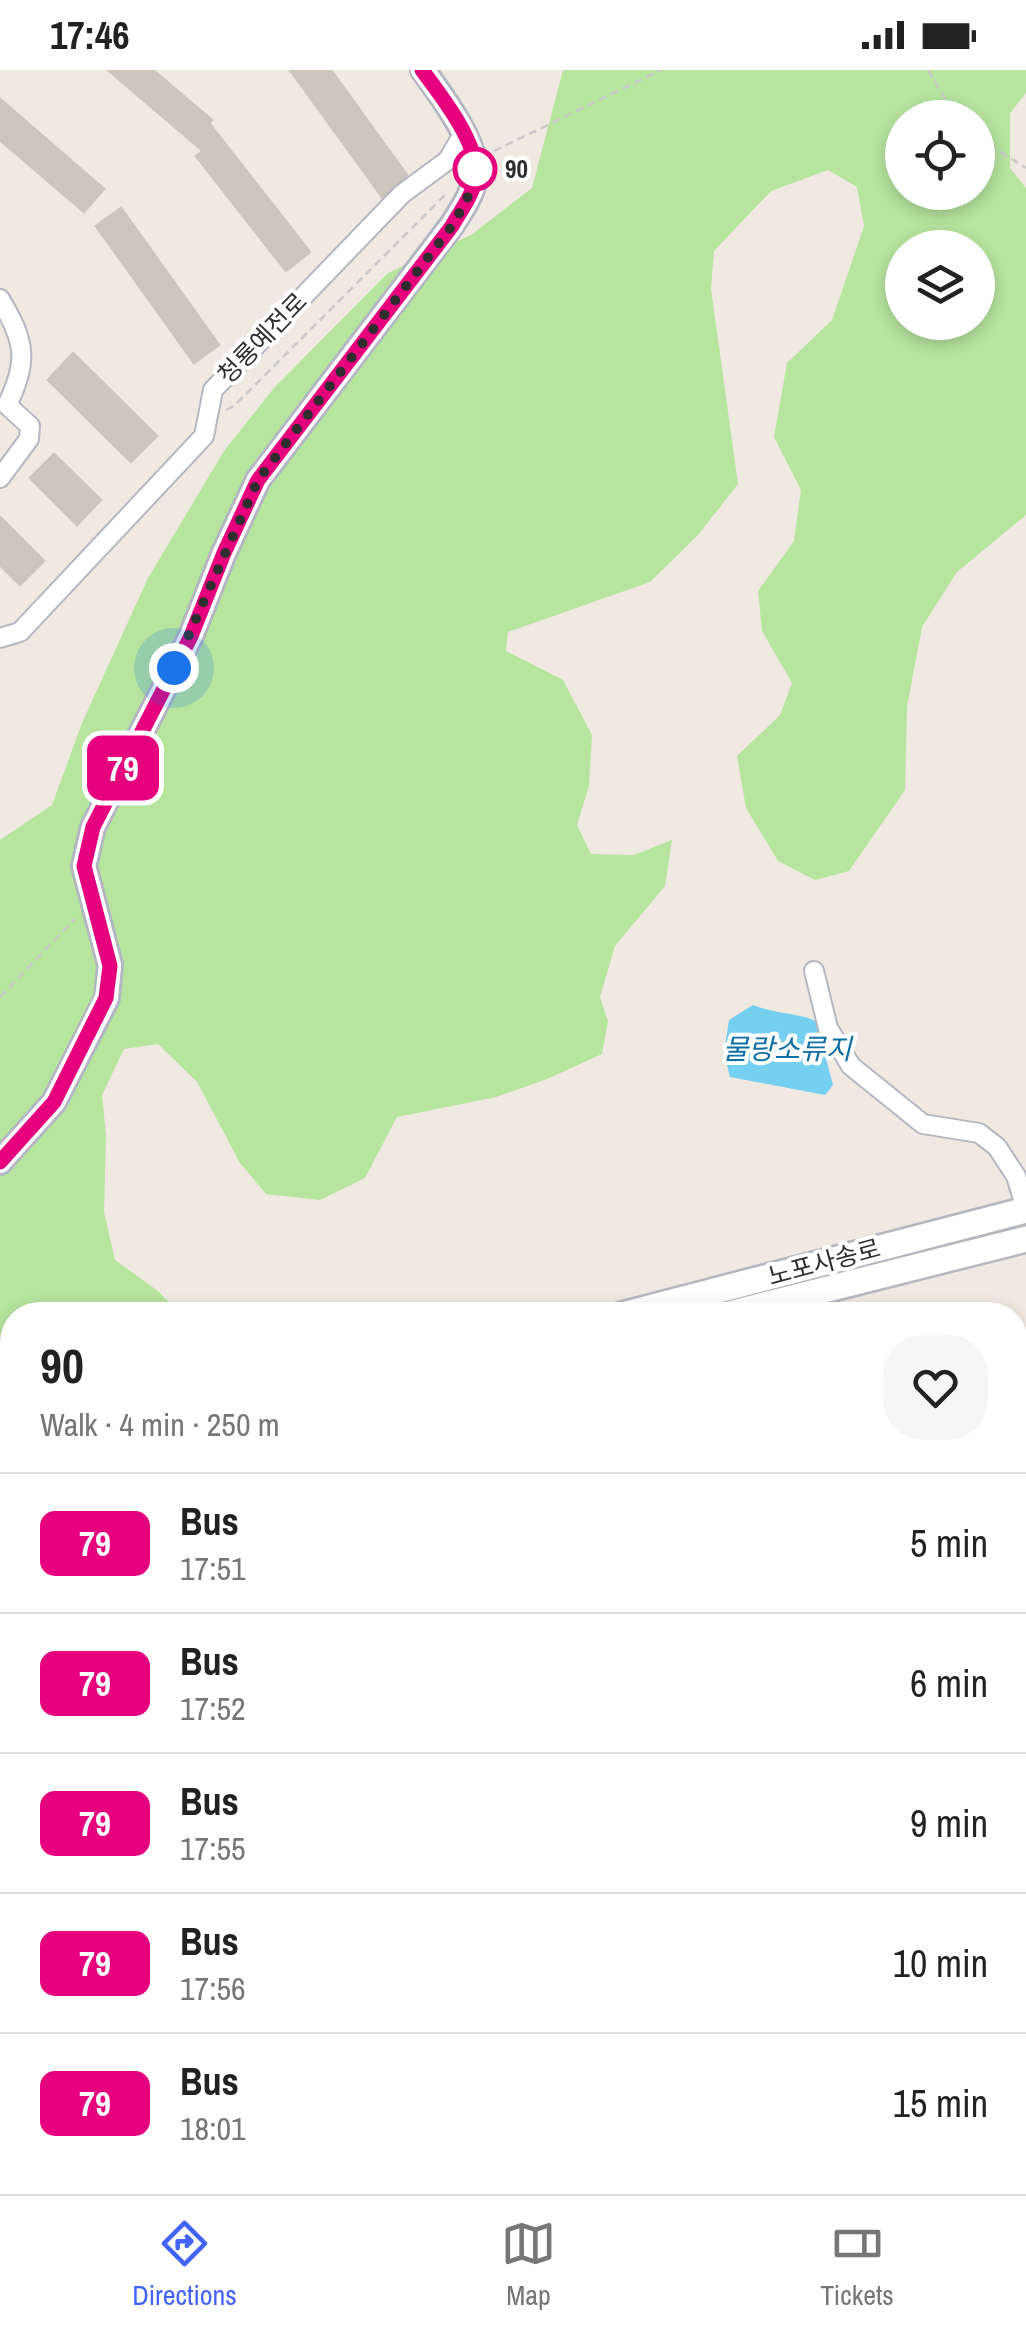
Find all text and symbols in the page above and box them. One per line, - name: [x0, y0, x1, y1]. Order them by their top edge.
- text: 17:46: [50, 10, 130, 61]
- map controls: [885, 100, 995, 340]
- button: locate: [885, 100, 995, 210]
- marker: 90: [454, 148, 496, 190]
- place label: 90: [505, 152, 528, 186]
- button: layers: [885, 230, 995, 340]
- street label: 청룡예전로: [210, 285, 314, 391]
- your location: [149, 643, 199, 693]
- line badge: 79: [78, 736, 168, 800]
- text: 79: [107, 745, 139, 792]
- water label: 물랑소류지: [723, 1030, 854, 1068]
- street label: 노포사송로: [764, 1231, 884, 1293]
- text: 90: [40, 1333, 84, 1398]
- button: heart: [883, 1335, 988, 1440]
- text: Walk · 4 min · 250 m: [40, 1403, 280, 1446]
- text: Bus: [180, 1496, 239, 1547]
- text: 5 min: [910, 1518, 988, 1569]
- text: 79: [79, 1520, 111, 1567]
- text: 17:51: [180, 1547, 246, 1590]
- text: Bus: [180, 1636, 239, 1687]
- text: 6 min: [910, 1658, 988, 1709]
- text: 79: [79, 1660, 111, 1707]
- text: 17:52: [180, 1687, 246, 1730]
- text: Bus: [180, 1776, 239, 1827]
- text: 9 min: [910, 1798, 988, 1849]
- text: 79: [79, 1800, 111, 1847]
- text: 17:55: [180, 1827, 246, 1870]
- text: Bus: [180, 1916, 239, 1967]
- text: 10 min: [893, 1938, 988, 1989]
- text: 79: [79, 1940, 111, 1987]
- text: 17:56: [180, 1967, 246, 2010]
- text: Bus: [180, 2056, 239, 2107]
- text: 15 min: [893, 2078, 988, 2129]
- text: 79: [79, 2080, 111, 2127]
- text: 18:01: [180, 2107, 246, 2150]
- tab: Directions: [132, 2216, 237, 2314]
- tab: Map: [501, 2216, 556, 2314]
- tab: Tickets: [820, 2216, 894, 2314]

